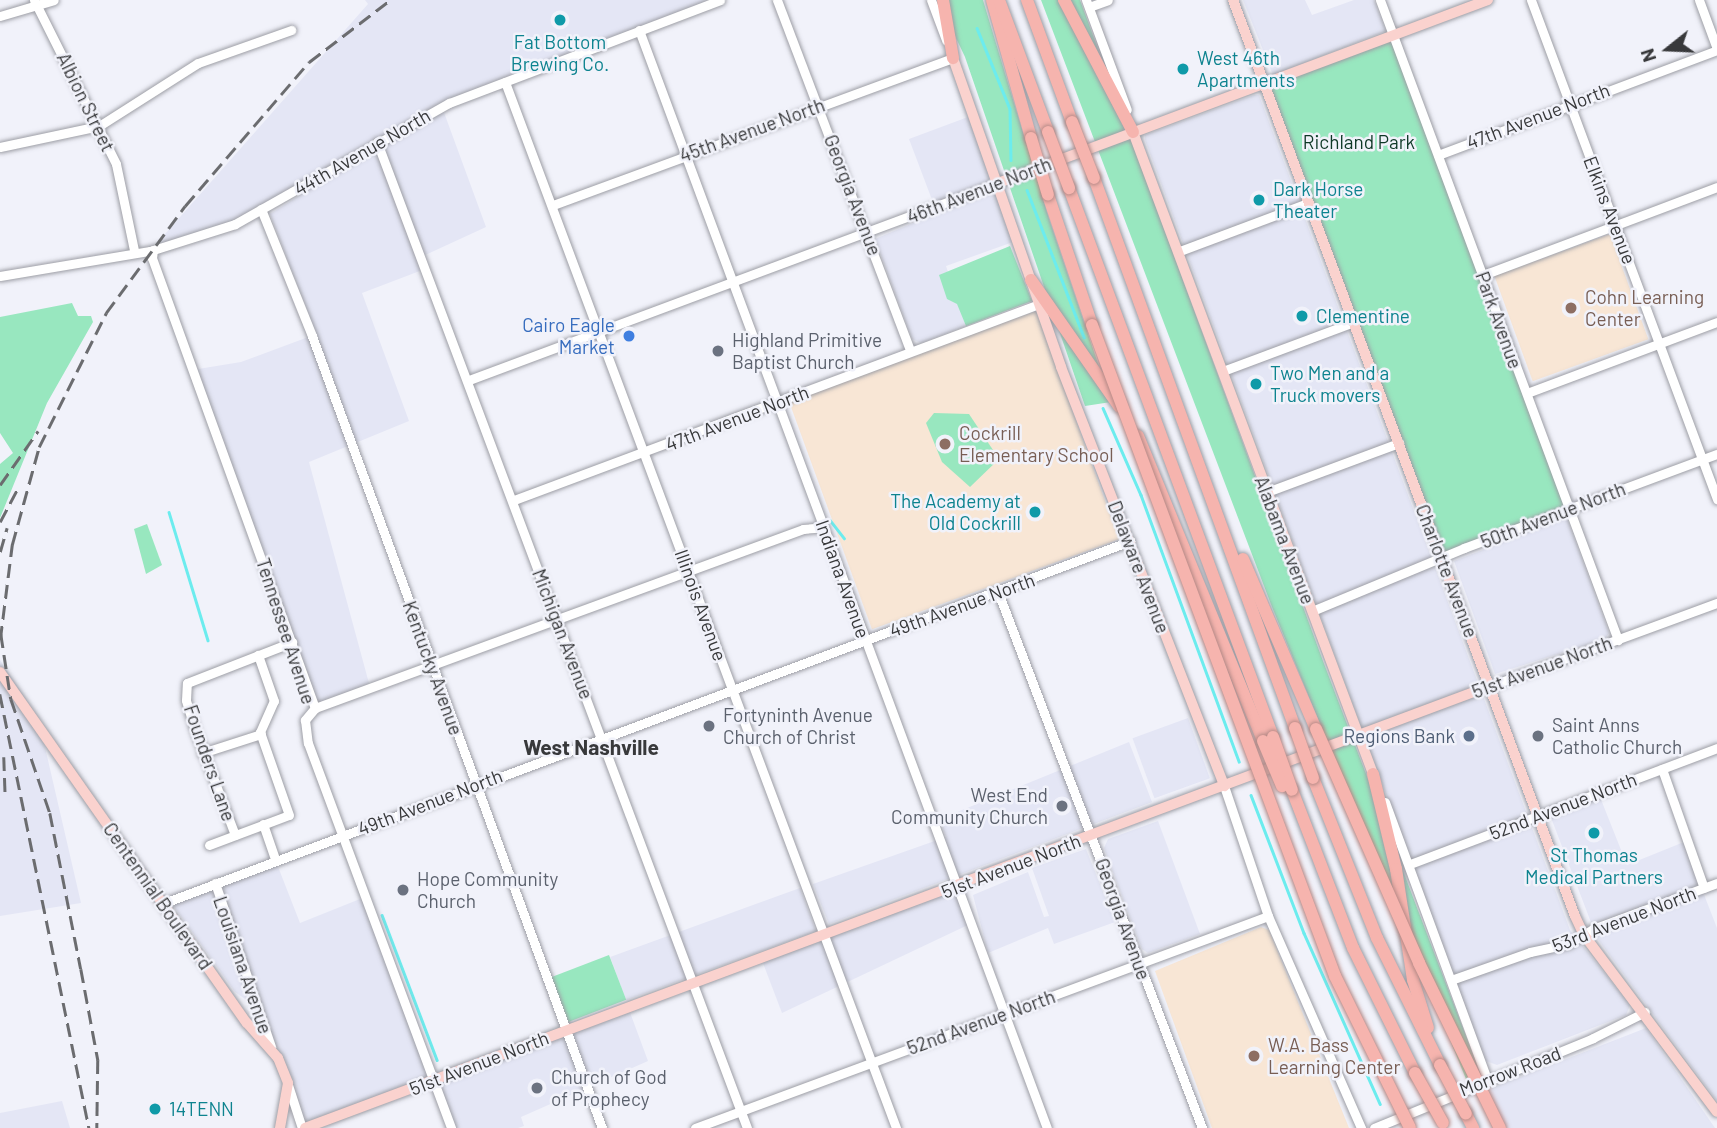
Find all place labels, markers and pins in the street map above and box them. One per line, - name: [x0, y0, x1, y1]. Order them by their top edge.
- marker: Fat Bottom Brewing Co.: [552, 12, 568, 28]
- place label: Fat Bottom Brewing Co.: [511, 31, 609, 75]
- place label: West 46th Apartments: [1197, 47, 1295, 91]
- marker: West 46th Apartments: [1175, 61, 1191, 77]
- place label: Dark Horse Theater: [1273, 178, 1363, 222]
- marker: Dark Horse Theater: [1251, 192, 1267, 208]
- place label: Cohn Learning Center: [1585, 286, 1704, 330]
- marker: Cohn Learning Center: [1563, 300, 1579, 316]
- place label: Clementine: [1316, 305, 1410, 327]
- marker: Clementine: [1294, 308, 1310, 324]
- place label: Cairo Eagle Market: [522, 314, 615, 358]
- marker: Cairo Eagle Market: [621, 328, 637, 344]
- place label: Highland Primitive Baptist Church: [732, 329, 882, 373]
- marker: Highland Primitive Baptist Church: [710, 343, 726, 359]
- place label: Two Men and a Truck movers: [1270, 362, 1389, 406]
- marker: Two Men and a Truck movers: [1248, 376, 1264, 392]
- place label: Cockrill Elementary School: [959, 422, 1114, 466]
- marker: Cockrill Elementary School: [937, 436, 953, 452]
- place label: The Academy at Old Cockrill: [890, 490, 1021, 534]
- marker: The Academy at Old Cockrill: [1027, 504, 1043, 520]
- place label: Fortyninth Avenue Church of Christ: [723, 704, 873, 748]
- place label: Saint Anns Catholic Church: [1552, 714, 1682, 758]
- marker: Fortyninth Avenue Church of Christ: [701, 718, 717, 734]
- place label: Regions Bank: [1344, 725, 1455, 747]
- marker: Regions Bank: [1461, 728, 1477, 744]
- marker: Saint Anns Catholic Church: [1530, 728, 1546, 744]
- place label: West End Community Church: [891, 784, 1048, 828]
- marker: West End Community Church: [1054, 798, 1070, 814]
- marker: St Thomas Medical Partners: [1586, 825, 1602, 841]
- place label: St Thomas Medical Partners: [1525, 844, 1663, 888]
- place label: Hope Community Church: [417, 868, 558, 912]
- marker: Hope Community Church: [395, 882, 411, 898]
- place label: W.A. Bass Learning Center: [1268, 1034, 1400, 1078]
- marker: W.A. Bass Learning Center: [1246, 1048, 1262, 1064]
- place label: Church of God of Prophecy: [551, 1066, 667, 1110]
- marker: Church of God of Prophecy: [529, 1080, 545, 1096]
- place label: 14TENN: [169, 1098, 234, 1120]
- marker: 14TENN: [147, 1101, 163, 1117]

